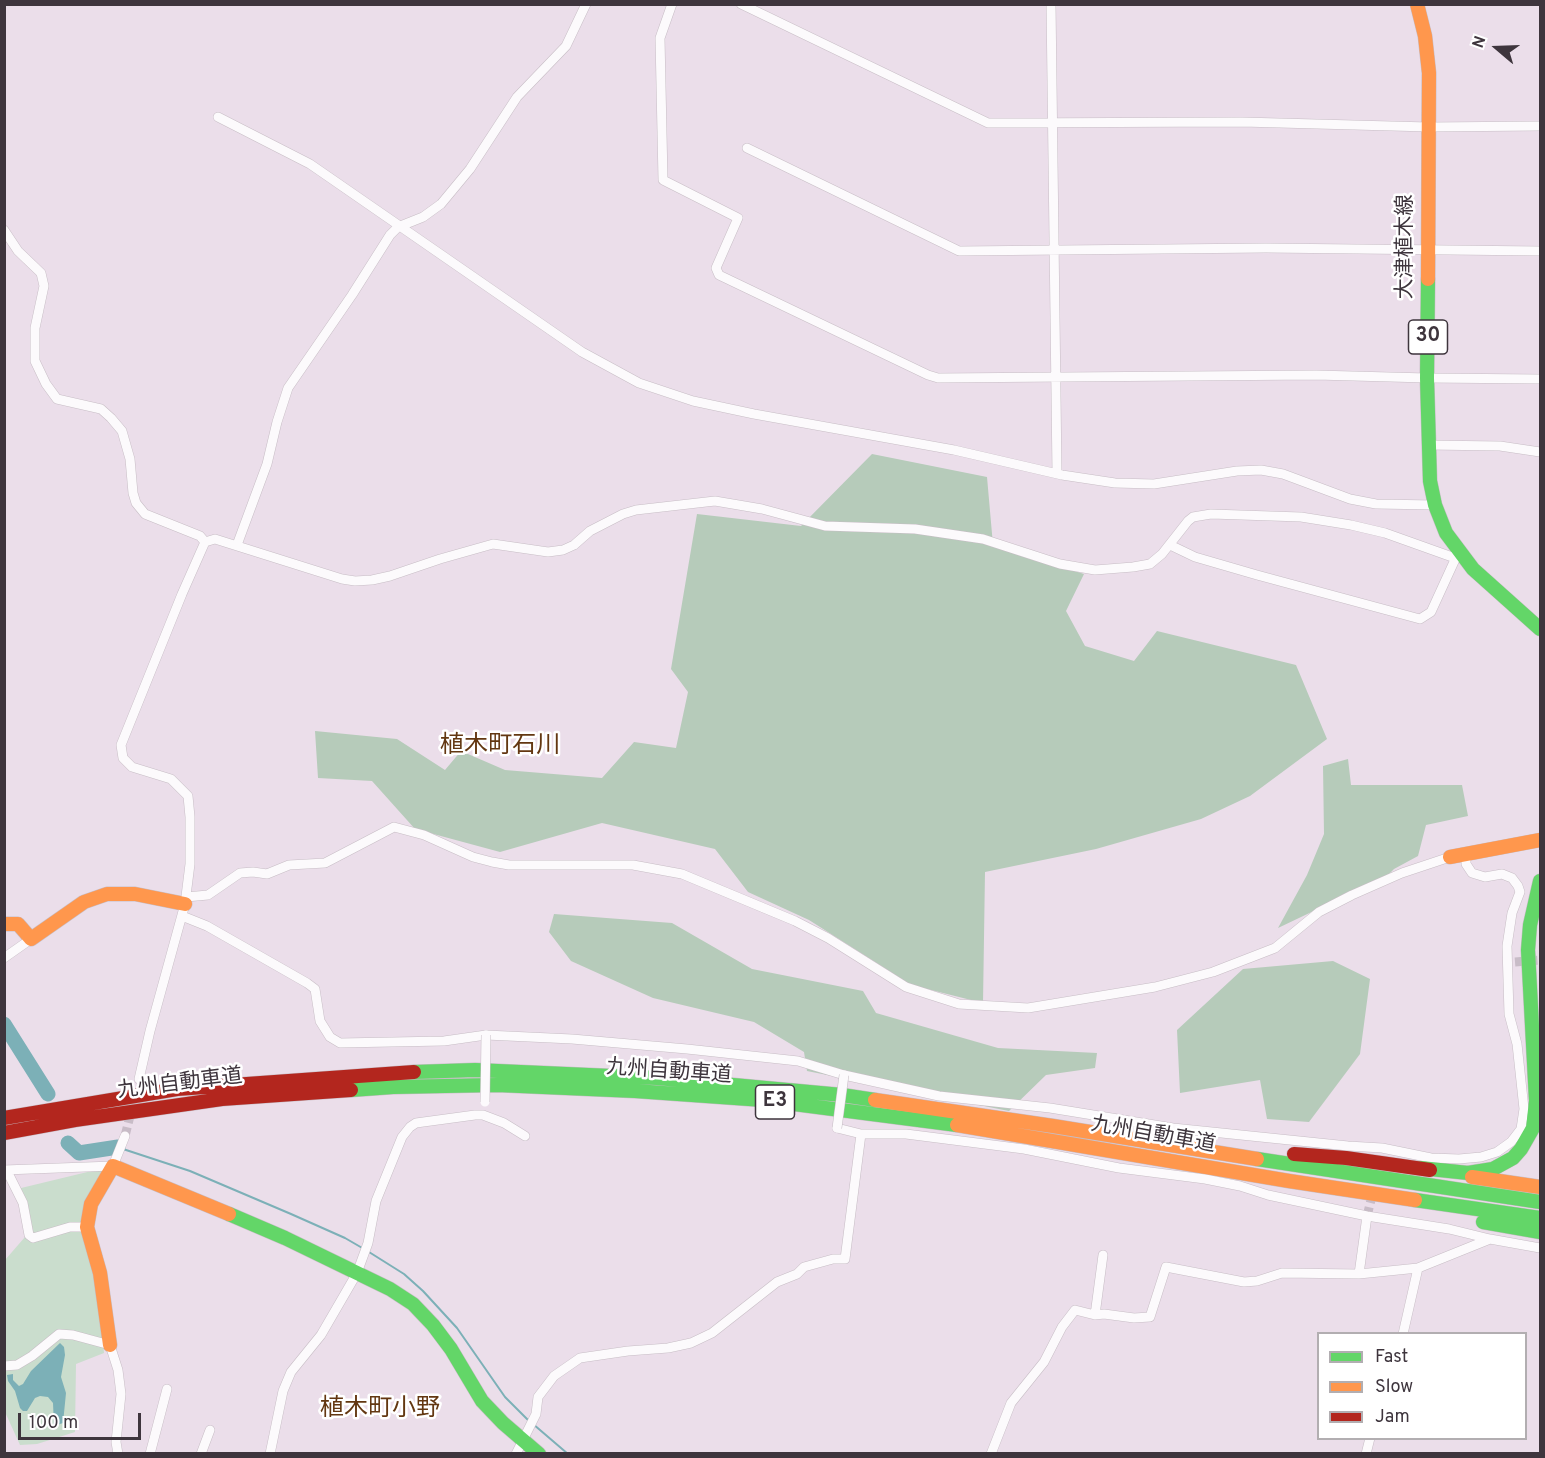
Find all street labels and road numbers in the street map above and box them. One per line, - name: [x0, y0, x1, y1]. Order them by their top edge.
- street label: 大津植木線: [1394, 195, 1420, 299]
- road number: 30: [1408, 320, 1448, 354]
- street label: 九州自動車道: [605, 1056, 733, 1090]
- street label: 九州自動車道: [116, 1065, 244, 1105]
- road number: E3: [756, 1085, 794, 1119]
- street label: 九州自動車道: [1089, 1113, 1217, 1159]

